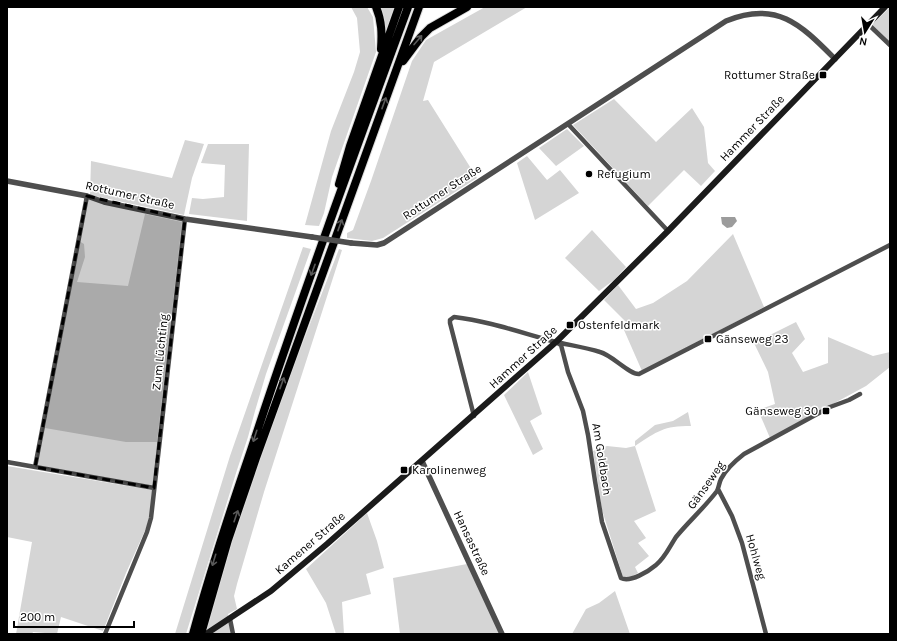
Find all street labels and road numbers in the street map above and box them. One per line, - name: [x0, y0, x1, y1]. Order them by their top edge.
- street label: Hammer Straße: [717, 92, 787, 164]
- street label: Rottumer Straße: [400, 161, 484, 223]
- street label: Rottumer Straße: [84, 178, 176, 212]
- street label: Zum Lüchting: [149, 313, 171, 391]
- street label: Hammer Straße: [486, 323, 560, 391]
- street label: Am Goldbach: [589, 422, 615, 496]
- street label: Gänseweg: [684, 458, 728, 512]
- street label: Hansastraße: [451, 508, 493, 578]
- street label: Kamener Straße: [272, 509, 348, 577]
- street label: Hohlweg: [743, 533, 769, 582]

